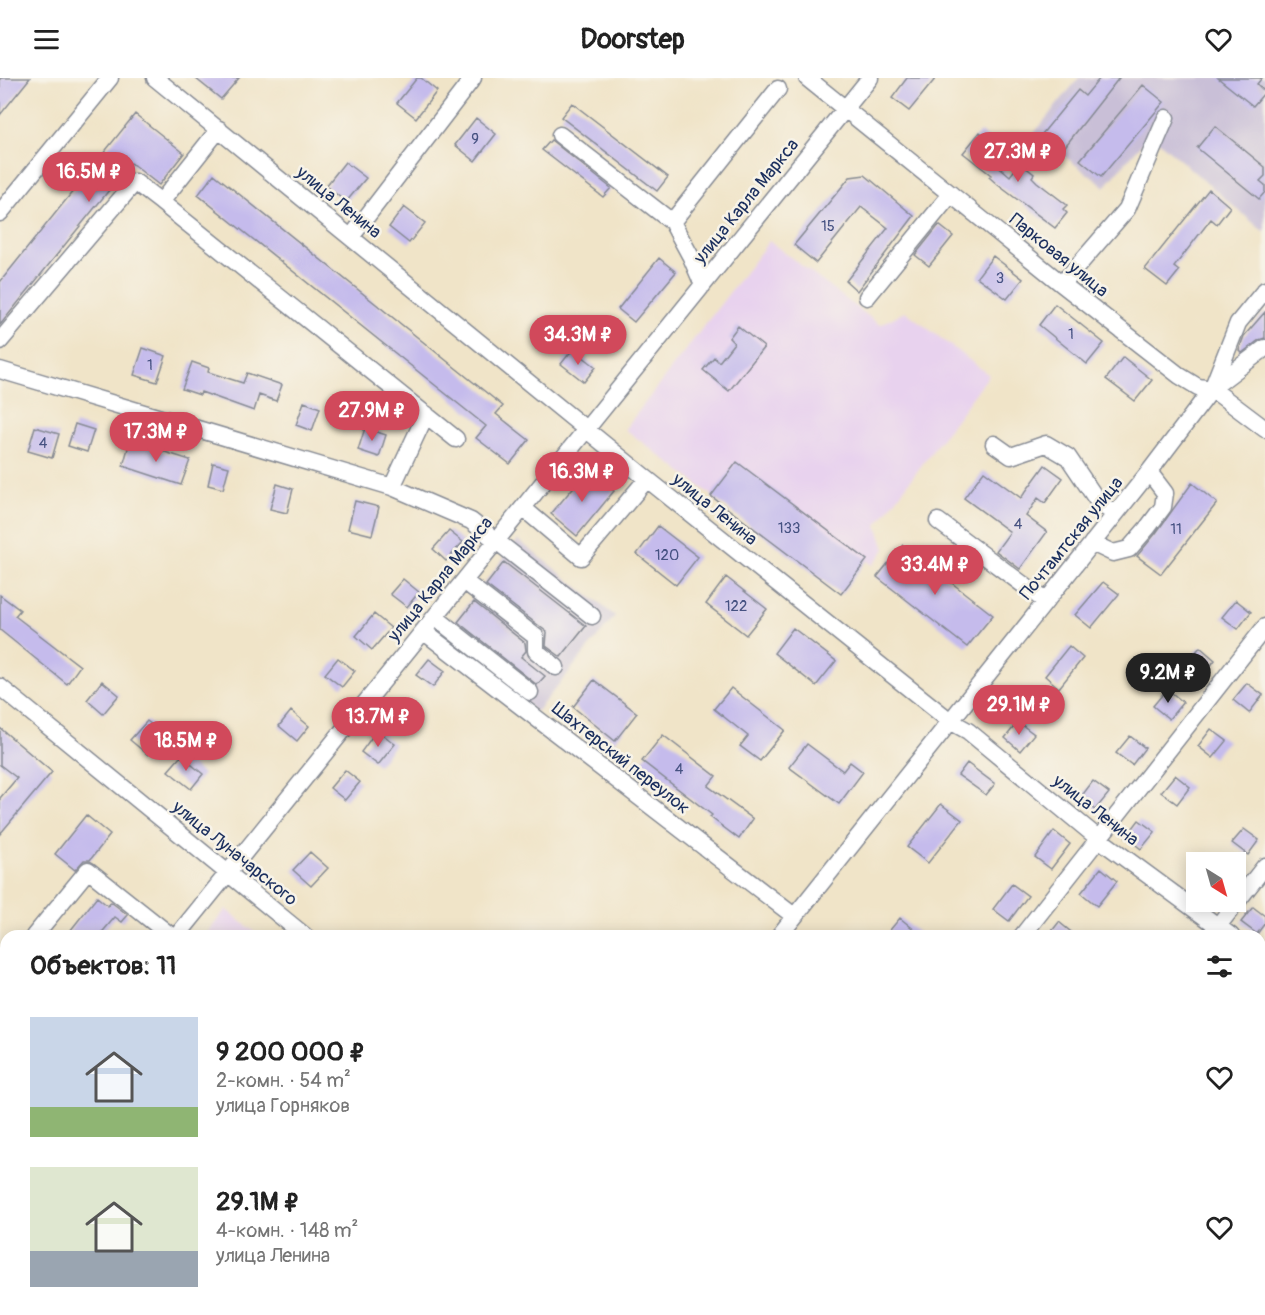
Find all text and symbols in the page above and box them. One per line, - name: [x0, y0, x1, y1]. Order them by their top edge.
- icon: menu: [30, 23, 63, 56]
- text: Doorstep: [580, 23, 685, 56]
- icon: heart: [1202, 23, 1235, 56]
- house number: 9: [471, 130, 479, 149]
- pin: 27.3M ₽: [963, 132, 1073, 183]
- street label: улица Карла Маркса: [688, 134, 804, 269]
- text: 27.3M ₽: [984, 139, 1052, 164]
- pin: 16.5M ₽: [34, 152, 144, 203]
- text: 16.5M ₽: [56, 159, 122, 184]
- street label: улица Ленина: [291, 160, 386, 244]
- street label: Парковая улица: [1004, 208, 1113, 302]
- house number: 15: [821, 217, 835, 236]
- house number: 3: [996, 269, 1004, 288]
- pin: 34.3M ₽: [523, 315, 633, 366]
- text: 34.3M ₽: [543, 322, 613, 347]
- house number: 1: [1068, 325, 1074, 344]
- house number: 1: [147, 356, 153, 375]
- pin: 27.9M ₽: [317, 391, 427, 442]
- text: 27.9M ₽: [338, 398, 406, 423]
- pin: 17.3M ₽: [101, 412, 211, 463]
- text: 17.3M ₽: [124, 419, 188, 444]
- house number: 4: [39, 434, 48, 453]
- pin: 16.3M ₽: [527, 452, 637, 503]
- text: 16.3M ₽: [549, 459, 615, 484]
- street label: улица Ленина: [667, 467, 762, 551]
- street label: Почтамтская улица: [1015, 472, 1128, 605]
- street label: улица Карла Маркса: [382, 512, 498, 647]
- house number: 4: [1014, 515, 1023, 534]
- house number: 133: [778, 519, 800, 538]
- house number: 11: [1170, 520, 1182, 539]
- pin: 33.4M ₽: [880, 545, 990, 596]
- house number: 120: [655, 546, 679, 565]
- text: 33.4M ₽: [900, 552, 970, 577]
- house number: 122: [725, 597, 747, 616]
- pin: 9.2M ₽: [1119, 653, 1217, 704]
- text: 9.2M ₽: [1140, 660, 1196, 685]
- pin: 29.1M ₽: [964, 685, 1074, 736]
- text: 29.1M ₽: [987, 692, 1051, 717]
- pin: 13.7M ₽: [323, 697, 433, 748]
- street label: Шахтерский переулок: [547, 697, 694, 819]
- text: 13.7M ₽: [346, 704, 410, 729]
- pin: 18.5M ₽: [131, 721, 241, 772]
- text: 18.5M ₽: [154, 728, 218, 753]
- house number: 4: [675, 760, 684, 779]
- street label: улица Ленина: [1047, 769, 1143, 851]
- street label: улица Луначарского: [167, 795, 302, 911]
- north arrow: [1186, 852, 1246, 912]
- map controls: [1186, 852, 1246, 912]
- text: Объектов: 11: [30, 950, 176, 982]
- icon: filters: [1203, 950, 1236, 983]
- text: 9 200 000 ₽: [216, 1036, 365, 1068]
- icon: home: [78, 1041, 150, 1113]
- icon: heart: [1203, 1061, 1236, 1094]
- text: 2-комн. · 54 m²: [216, 1068, 351, 1093]
- text: улица Горняков: [216, 1093, 350, 1118]
- text: 29.1M ₽: [216, 1186, 300, 1218]
- icon: home: [78, 1191, 150, 1263]
- icon: heart: [1203, 1211, 1236, 1244]
- text: 4-комн. · 148 m²: [216, 1218, 358, 1243]
- text: улица Ленина: [216, 1243, 330, 1268]

